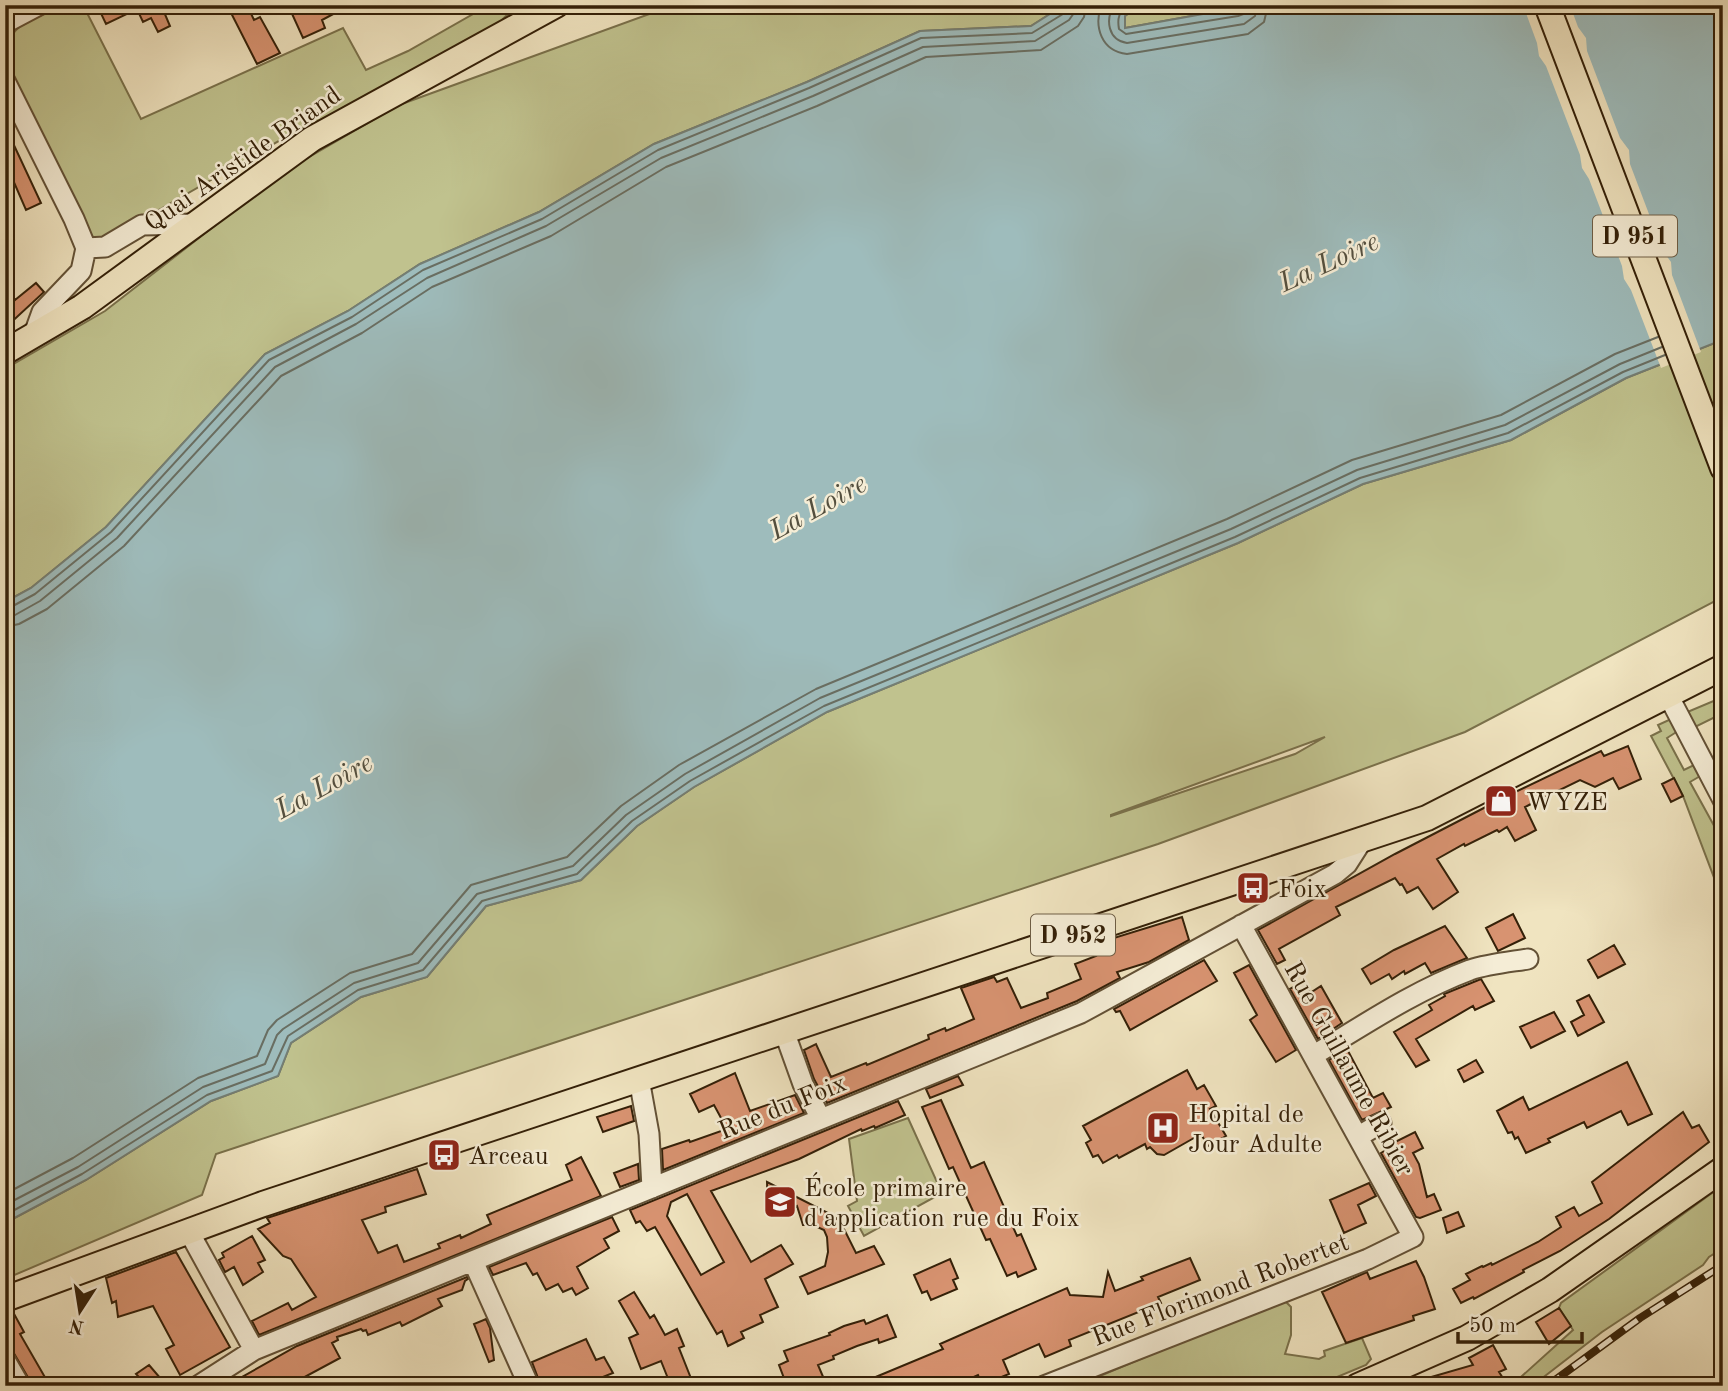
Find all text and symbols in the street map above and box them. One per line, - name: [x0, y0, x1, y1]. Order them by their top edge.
- street label: Quai Aristide Briand: [140, 82, 346, 237]
- road number: D 951: [1593, 216, 1677, 256]
- water label: La Loire: [1274, 228, 1384, 299]
- water label: La Loire: [764, 471, 872, 547]
- water label: La Loire: [270, 750, 378, 826]
- shop icon: WYZE: [1482, 782, 1520, 820]
- place label: WYZE: [1526, 790, 1608, 816]
- bus stop icon: Foix: [1234, 869, 1272, 907]
- place label: Foix: [1278, 877, 1327, 903]
- road number: D 952: [1031, 915, 1115, 956]
- street label: Rue Guillaume Ribier: [1279, 957, 1418, 1181]
- street label: Rue du Foix: [715, 1070, 850, 1145]
- place label: Hopital de Jour Adulte: [1188, 1102, 1322, 1158]
- hospital icon: Hopital de Jour Adulte: [1144, 1109, 1182, 1147]
- bus stop icon: Arceau: [425, 1136, 463, 1174]
- place label: Arceau: [468, 1144, 549, 1170]
- place label: École primaire d'application rue du Foix: [804, 1172, 1080, 1232]
- school or university icon: École primaire d'application rue du Foix: [761, 1183, 799, 1221]
- street label: Rue Florimond Robertet: [1089, 1230, 1353, 1352]
- north arrow: [46, 1276, 116, 1346]
- scale bar: [1458, 1300, 1583, 1344]
- text: N: [67, 1314, 86, 1336]
- text: 50 m: [1469, 1316, 1516, 1337]

